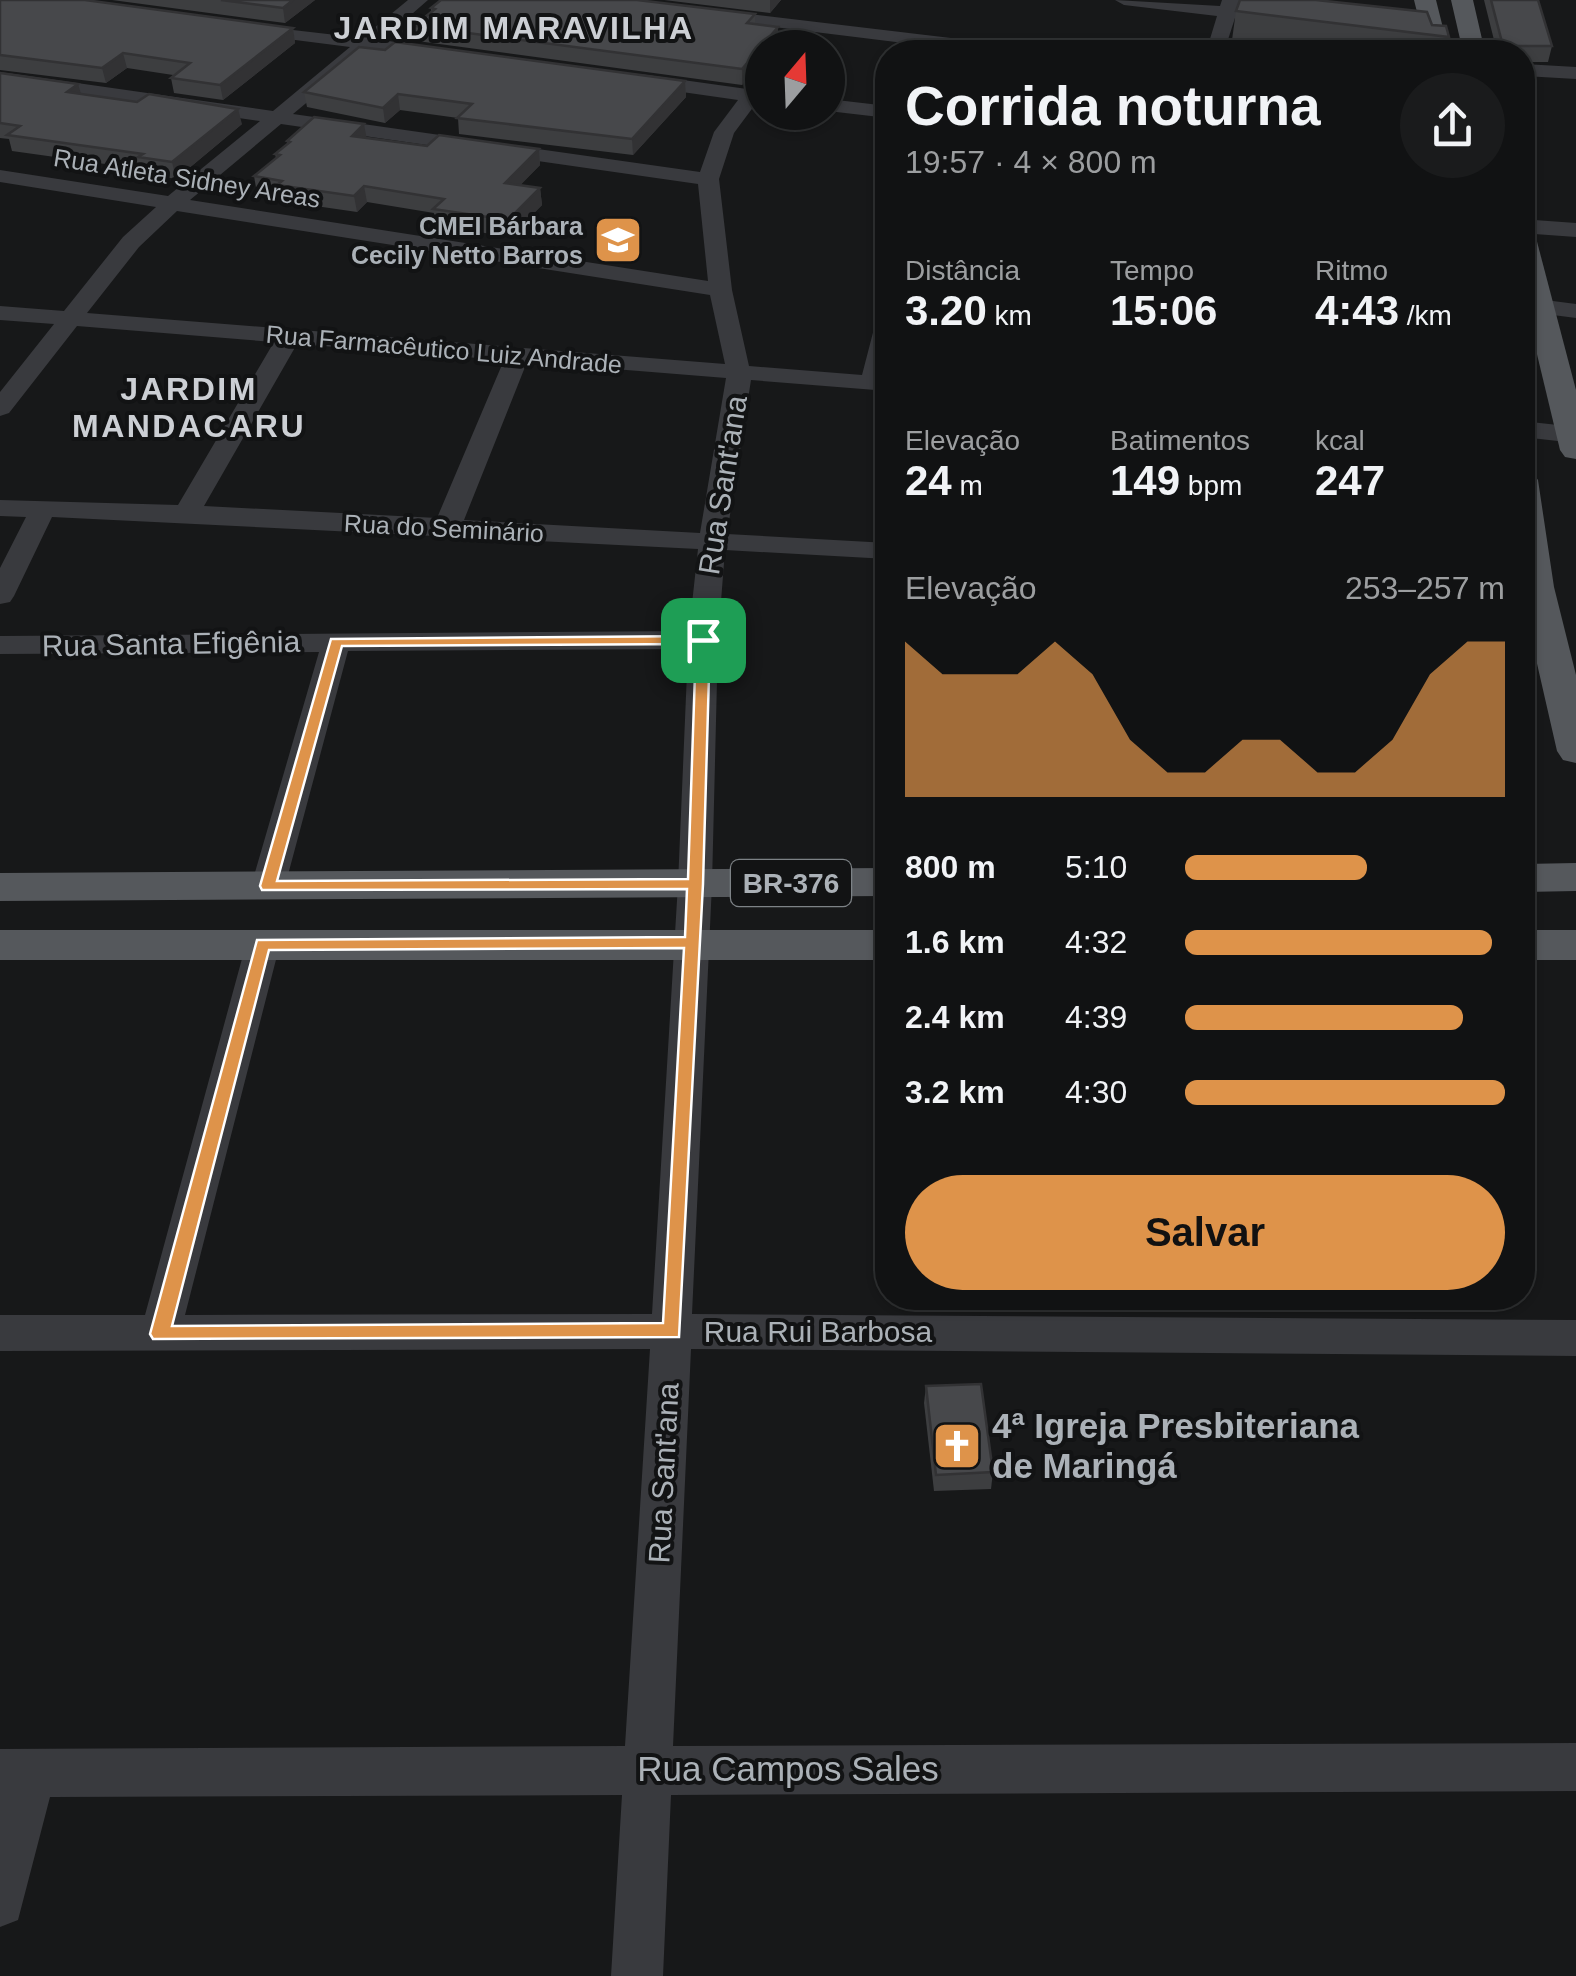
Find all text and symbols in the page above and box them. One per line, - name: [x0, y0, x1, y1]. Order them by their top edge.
- district label: JARDIM MARAVILHA: [333, 10, 695, 46]
- north arrow: [745, 30, 845, 130]
- map controls: [745, 30, 845, 130]
- button: share: [1400, 73, 1505, 178]
- text: Corrida noturna: [905, 75, 1321, 137]
- street label: Rua Atleta Sidney Areas: [52, 143, 322, 213]
- text: 19:57 · 4 × 800 m: [905, 144, 1157, 180]
- place label: CMEI Bárbara Cecily Netto Barros: [351, 212, 584, 269]
- school or university icon: CMEI Bárbara Cecily Netto Barros: [592, 214, 644, 266]
- text: Distância: [905, 255, 1020, 286]
- text: Tempo: [1110, 255, 1194, 286]
- text: Ritmo: [1315, 255, 1388, 286]
- text: 3.20: [905, 287, 987, 334]
- text: 15:06: [1110, 287, 1217, 334]
- text: 4:43: [1315, 287, 1399, 334]
- text: km: [987, 300, 1032, 331]
- text: /km: [1399, 300, 1452, 331]
- street label: Rua Farmacêutico Luiz Andrade: [265, 319, 623, 379]
- district label: JARDIM MANDACARU: [72, 371, 306, 444]
- street label: Rua Sant'ana: [692, 393, 753, 577]
- text: Elevação: [905, 425, 1020, 456]
- text: Batimentos: [1110, 425, 1250, 456]
- text: kcal: [1315, 425, 1365, 456]
- text: 24: [905, 457, 952, 504]
- text: 149: [1110, 457, 1180, 504]
- text: 247: [1315, 457, 1385, 504]
- text: m: [952, 470, 983, 501]
- text: bpm: [1180, 470, 1242, 501]
- street label: Rua do Seminário: [343, 509, 545, 547]
- text: Elevação: [905, 570, 1037, 606]
- text: 253–257 m: [1345, 570, 1505, 606]
- pin: [661, 598, 746, 683]
- icon: arrive: [676, 613, 731, 668]
- street label: Rua Santa Efigênia: [41, 625, 301, 662]
- text: 800 m: [905, 849, 996, 885]
- text: 5:10: [1065, 849, 1127, 885]
- road number: BR-376: [731, 860, 851, 906]
- text: 1.6 km: [905, 924, 1005, 960]
- text: 4:32: [1065, 924, 1127, 960]
- text: 2.4 km: [905, 999, 1005, 1035]
- text: 4:39: [1065, 999, 1127, 1035]
- text: 3.2 km: [905, 1074, 1005, 1110]
- text: 4:30: [1065, 1074, 1127, 1110]
- button: Salvar: [905, 1175, 1505, 1290]
- street label: Rua Rui Barbosa: [704, 1315, 933, 1348]
- street label: Rua Sant'ana: [642, 1381, 685, 1564]
- place label: 4ª Igreja Presbiteriana de Maringá: [992, 1406, 1360, 1485]
- church icon: 4ª Igreja Presbiteriana de Maringá: [931, 1420, 983, 1472]
- street label: Rua Campos Sales: [637, 1749, 939, 1788]

